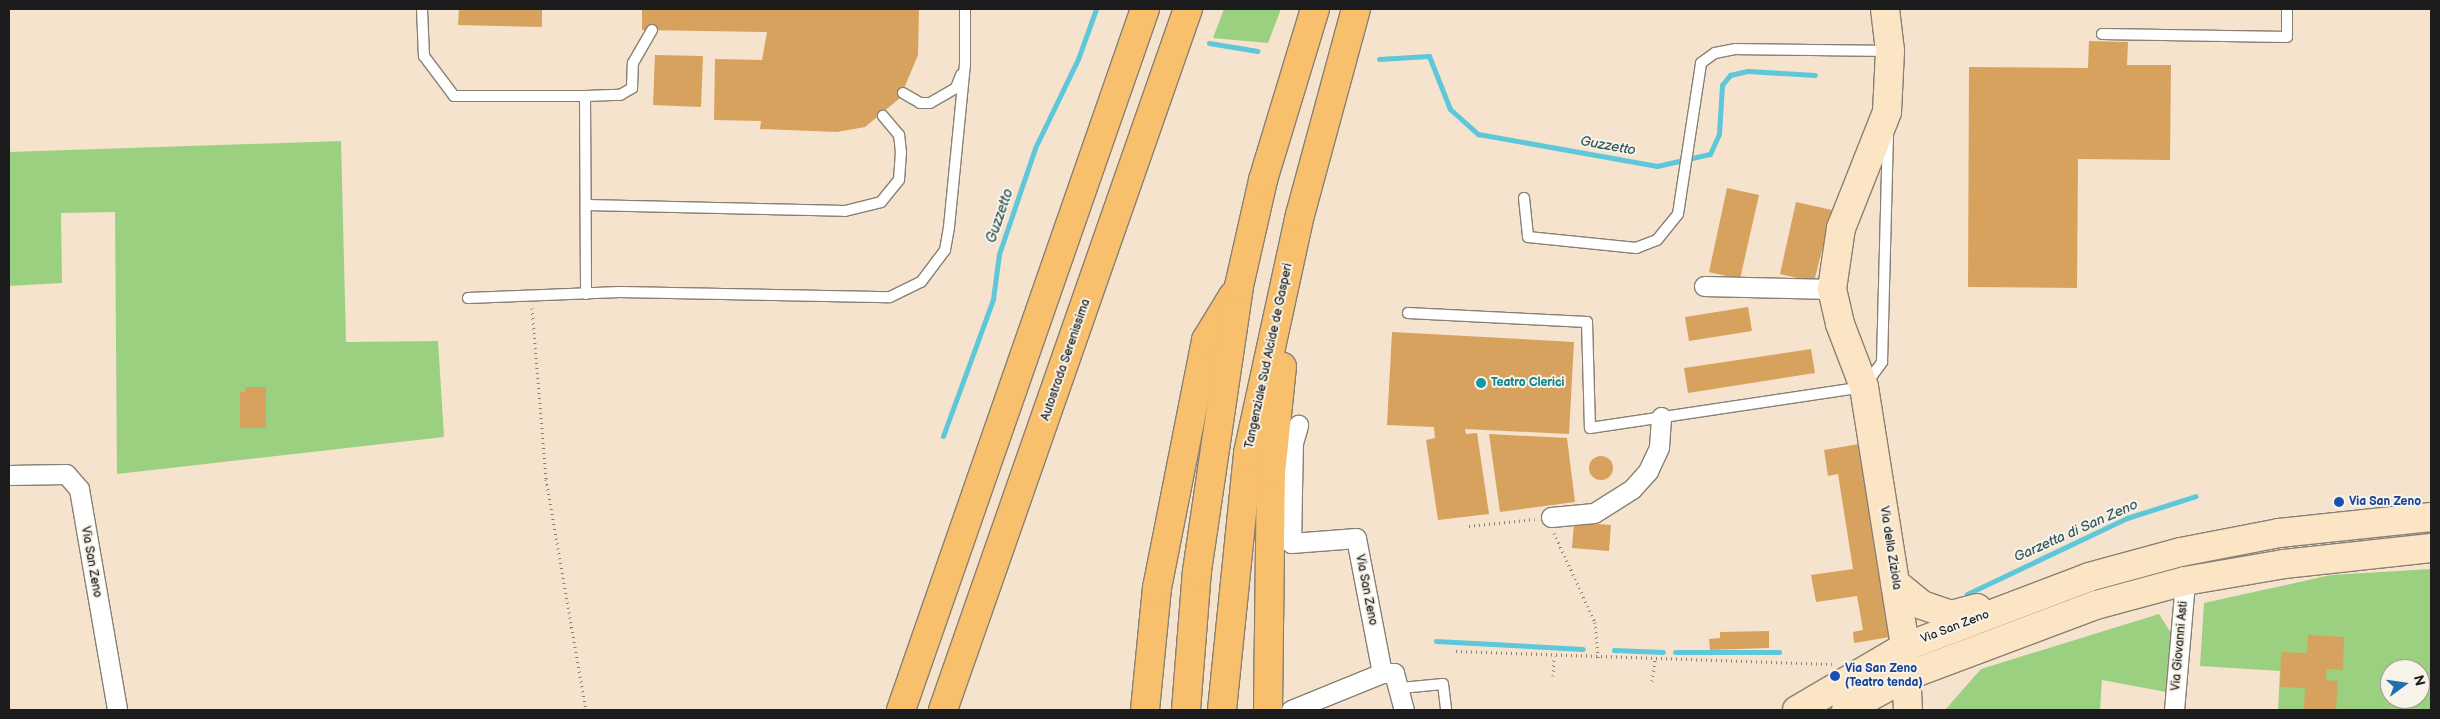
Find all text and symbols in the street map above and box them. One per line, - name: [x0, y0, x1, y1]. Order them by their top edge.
- water label: Guzzetto: [1579, 133, 1637, 159]
- water label: Guzzetto: [983, 187, 1017, 245]
- street label: Tangenziale Sud Alcide de Gasperi: [1242, 262, 1296, 450]
- street label: Autostrada Serenissima: [1038, 297, 1094, 423]
- place label: Teatro Clerici: [1491, 376, 1565, 390]
- marker: Teatro Clerici: [1475, 377, 1487, 389]
- place label: Via San Zeno: [2349, 495, 2421, 509]
- water label: Garzetta di San Zeno: [2011, 496, 2141, 566]
- marker: Via San Zeno: [2333, 496, 2345, 508]
- street label: Via della Ziziola: [1876, 505, 1904, 591]
- street label: Via San Zeno: [78, 525, 104, 599]
- street label: Via San Zeno: [1352, 553, 1380, 627]
- street label: Via Giovanni Asti: [2169, 600, 2191, 692]
- street label: Via San Zeno: [1919, 607, 1991, 647]
- north arrow: [2380, 659, 2430, 709]
- place label: Via San Zeno (Teatro tenda): [1845, 662, 1923, 690]
- marker: Via San Zeno (Teatro tenda): [1829, 670, 1841, 682]
- text: N: [2410, 673, 2429, 688]

